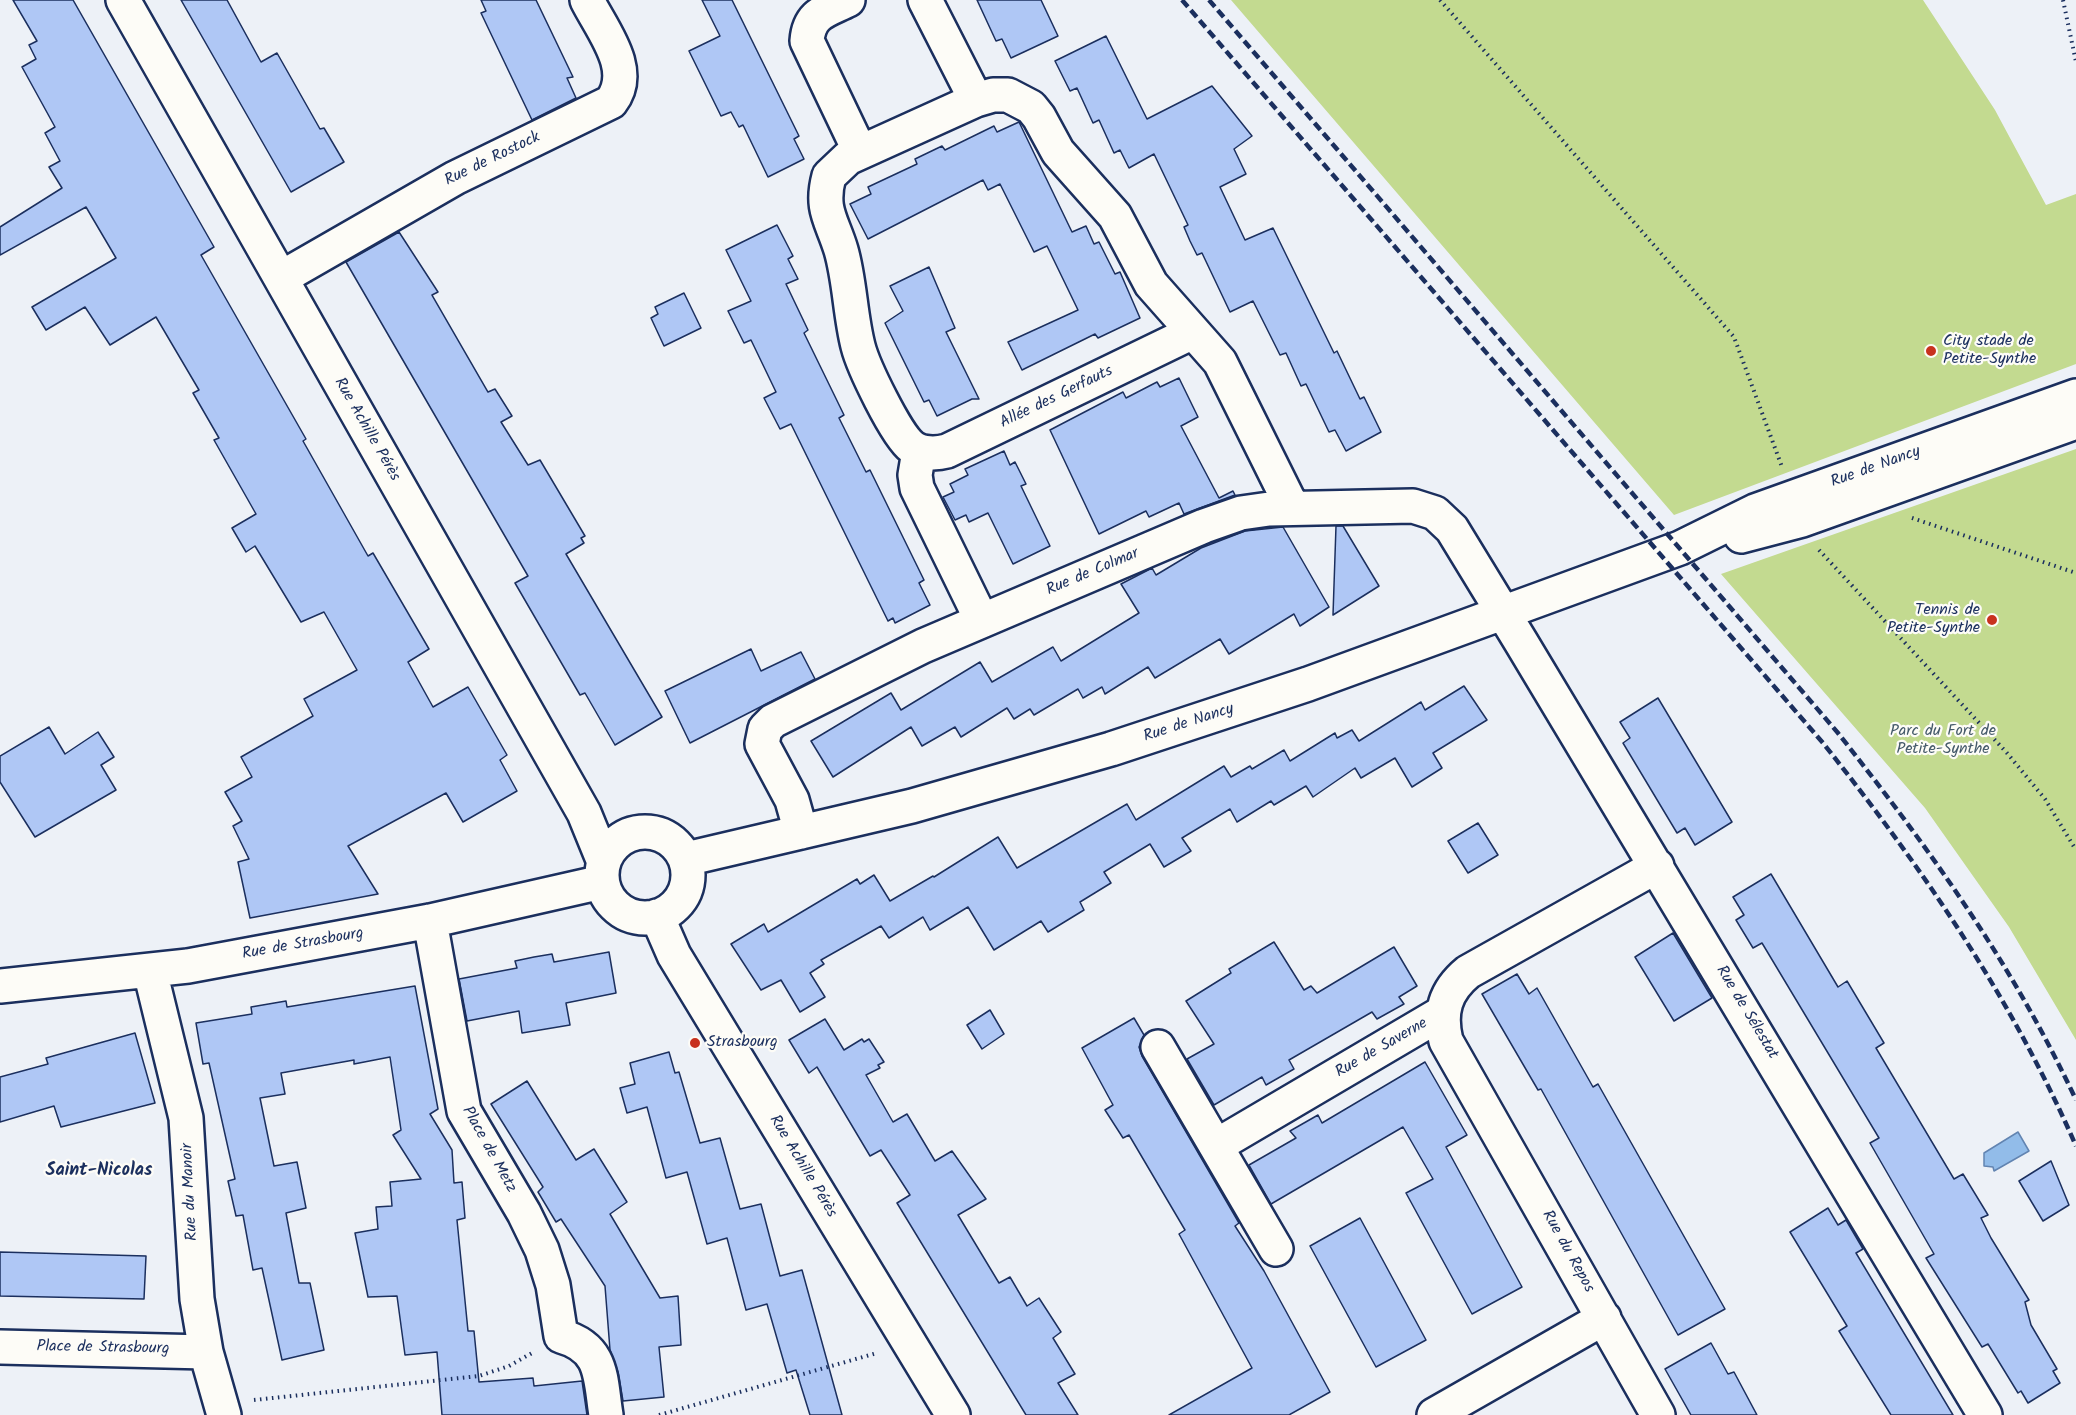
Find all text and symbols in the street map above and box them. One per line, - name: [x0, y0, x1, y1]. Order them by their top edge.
- street label: Rue de Rostock: [442, 129, 544, 191]
- place label: City stade de Petite-Synthe: [1943, 332, 2036, 370]
- marker: City stade de Petite-Synthe: [1924, 344, 1938, 358]
- street label: Allée des Gerfauts: [997, 362, 1117, 434]
- street label: Rue Achille Pérès: [329, 375, 403, 485]
- street label: Rue de Nancy: [1829, 443, 1923, 493]
- street label: Rue de Colmar: [1044, 545, 1142, 601]
- place label: Tennis de Petite-Synthe: [1887, 601, 1980, 639]
- marker: Tennis de Petite-Synthe: [1985, 613, 1999, 627]
- street label: Rue de Nancy: [1141, 700, 1237, 748]
- park label: Parc du Fort de Petite-Synthe: [1890, 722, 1996, 760]
- street label: Rue de Strasbourg: [241, 925, 365, 965]
- street label: Rue de Sélestat: [1711, 963, 1781, 1063]
- street label: Rue de Saverne: [1332, 1015, 1432, 1083]
- place label: Strasbourg: [707, 1033, 778, 1053]
- marker: Strasbourg: [688, 1036, 702, 1050]
- street label: Place de Metz: [456, 1104, 520, 1196]
- street label: Rue Achille Pérès: [764, 1112, 840, 1222]
- street label: Rue du Manoir: [179, 1143, 203, 1241]
- district label: Saint-Nicolas: [46, 1161, 152, 1183]
- street label: Rue du Repos: [1537, 1208, 1597, 1296]
- street label: Place de Strasbourg: [36, 1338, 170, 1360]

